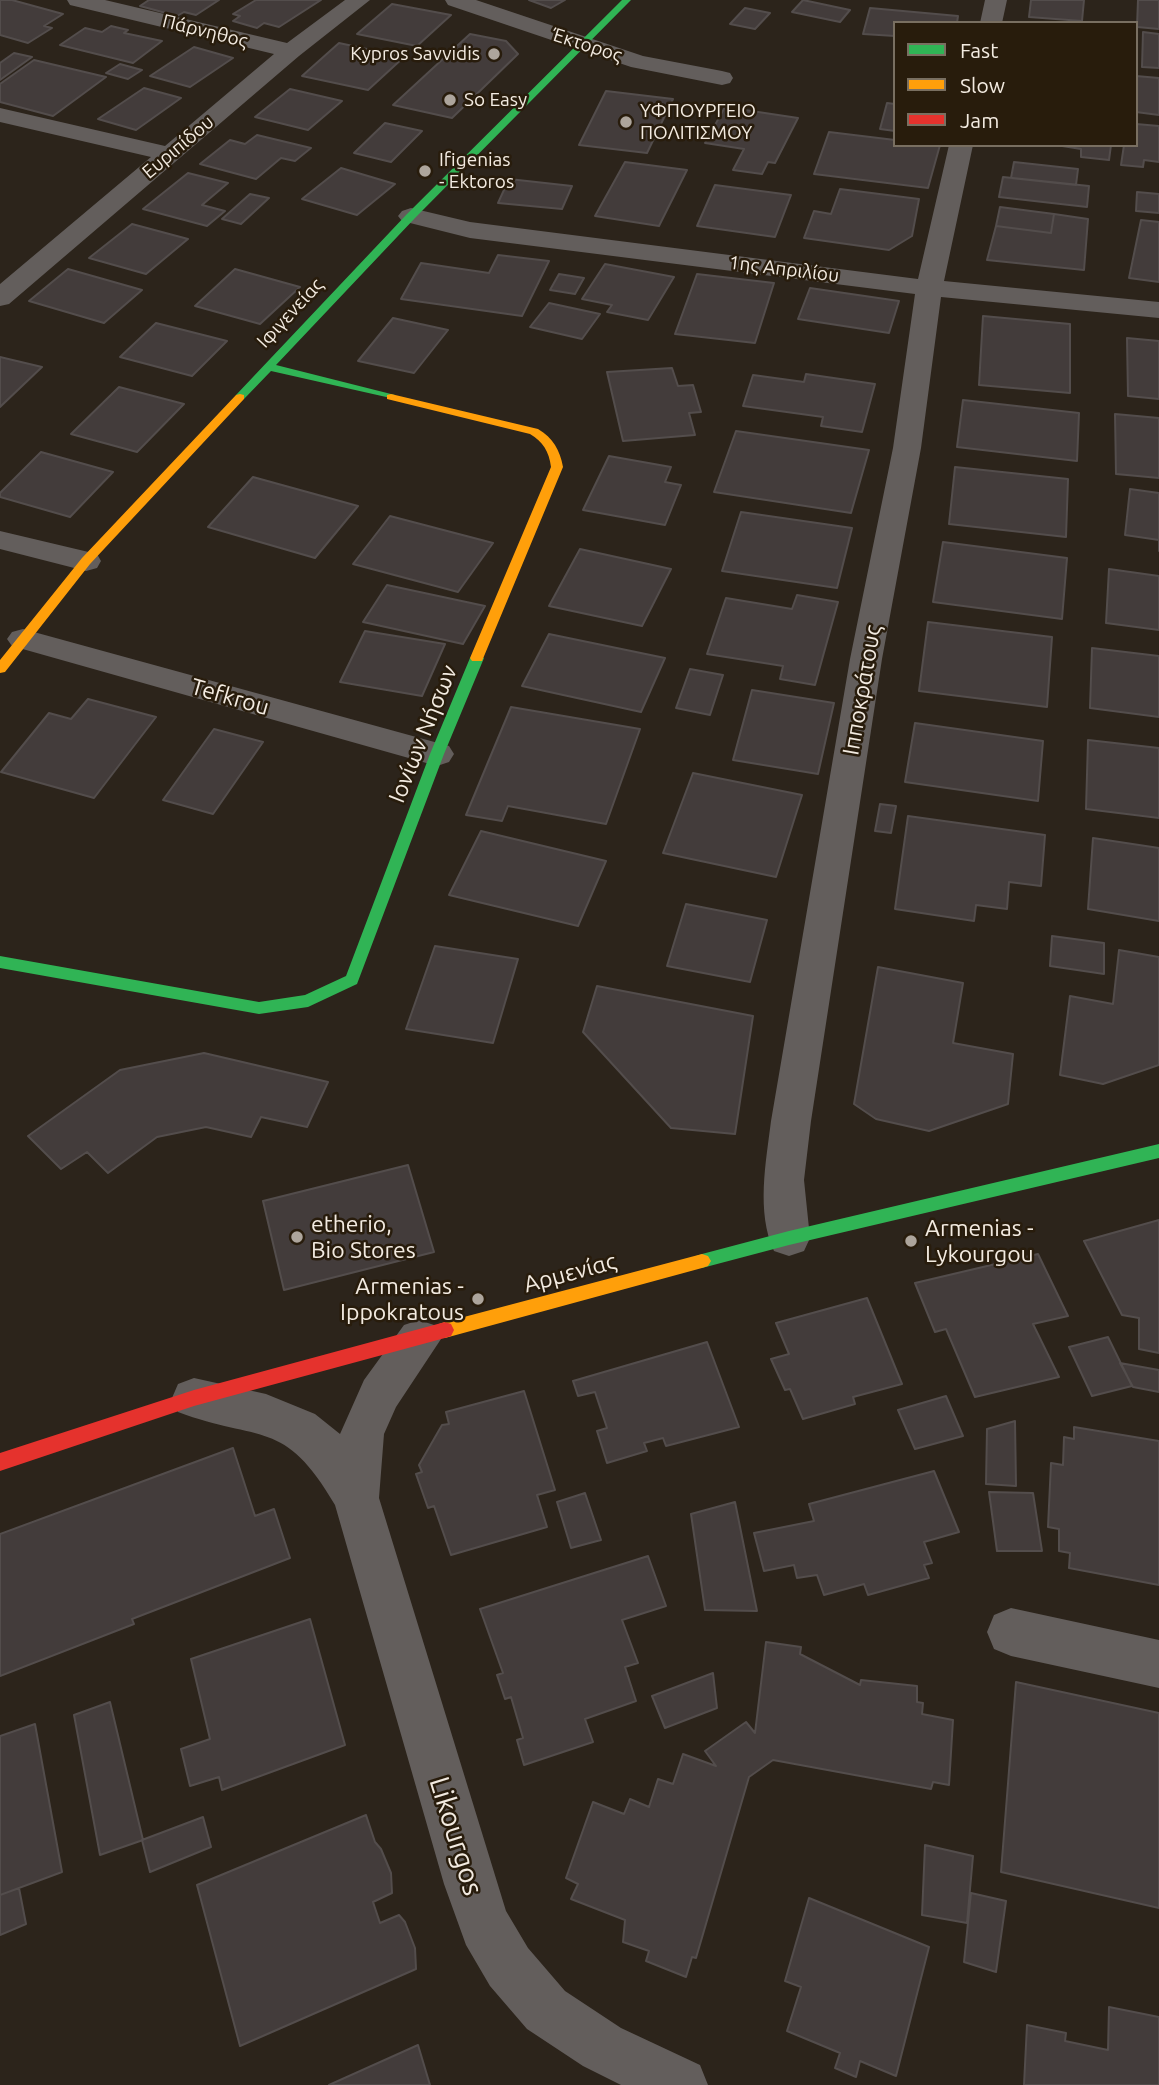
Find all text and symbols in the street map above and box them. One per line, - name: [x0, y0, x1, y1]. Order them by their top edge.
- street label: Πάρνηθος: [160, 9, 250, 53]
- legend: [893, 21, 1138, 147]
- street label: Έκτορος: [549, 23, 625, 67]
- text: Fast: [960, 38, 998, 62]
- place label: Kypros Savvidis: [350, 43, 480, 65]
- marker: Kypros Savvidis: [486, 46, 502, 62]
- text: Slow: [960, 73, 1005, 97]
- place label: So Easy: [464, 89, 527, 111]
- marker: So Easy: [442, 92, 458, 108]
- place label: ΥΦΠΟΥΡΓΕΙΟ ΠΟΛΙΤΙΣΜΟΥ: [640, 100, 756, 144]
- text: Jam: [960, 108, 999, 132]
- street label: Ευριπίδου: [138, 110, 218, 184]
- marker: ΥΦΠΟΥΡΓΕΙΟ ΠΟΛΙΤΙΣΜΟΥ: [618, 114, 634, 130]
- place label: Ifigenias - Ektoros: [439, 149, 514, 193]
- marker: Ifigenias - Ektoros: [417, 163, 433, 179]
- street label: 1ης Απριλίου: [728, 251, 840, 287]
- street label: Ιφιγενείας: [252, 274, 328, 352]
- street label: Ιπποκράτους: [837, 623, 887, 757]
- street label: Ιονίων Νήσων: [383, 661, 463, 807]
- street label: Tefkrou: [188, 673, 272, 721]
- place label: etherio, Bio Stores: [311, 1210, 416, 1264]
- place label: Armenias - Lykourgou: [925, 1214, 1034, 1268]
- marker: etherio, Bio Stores: [289, 1229, 305, 1245]
- marker: Armenias - Lykourgou: [903, 1233, 919, 1249]
- street label: Αρμενίας: [521, 1247, 619, 1299]
- place label: Armenias - Ippokratous: [340, 1272, 464, 1326]
- marker: Armenias - Ippokratous: [470, 1291, 486, 1307]
- street label: Likourgos: [422, 1773, 490, 1899]

